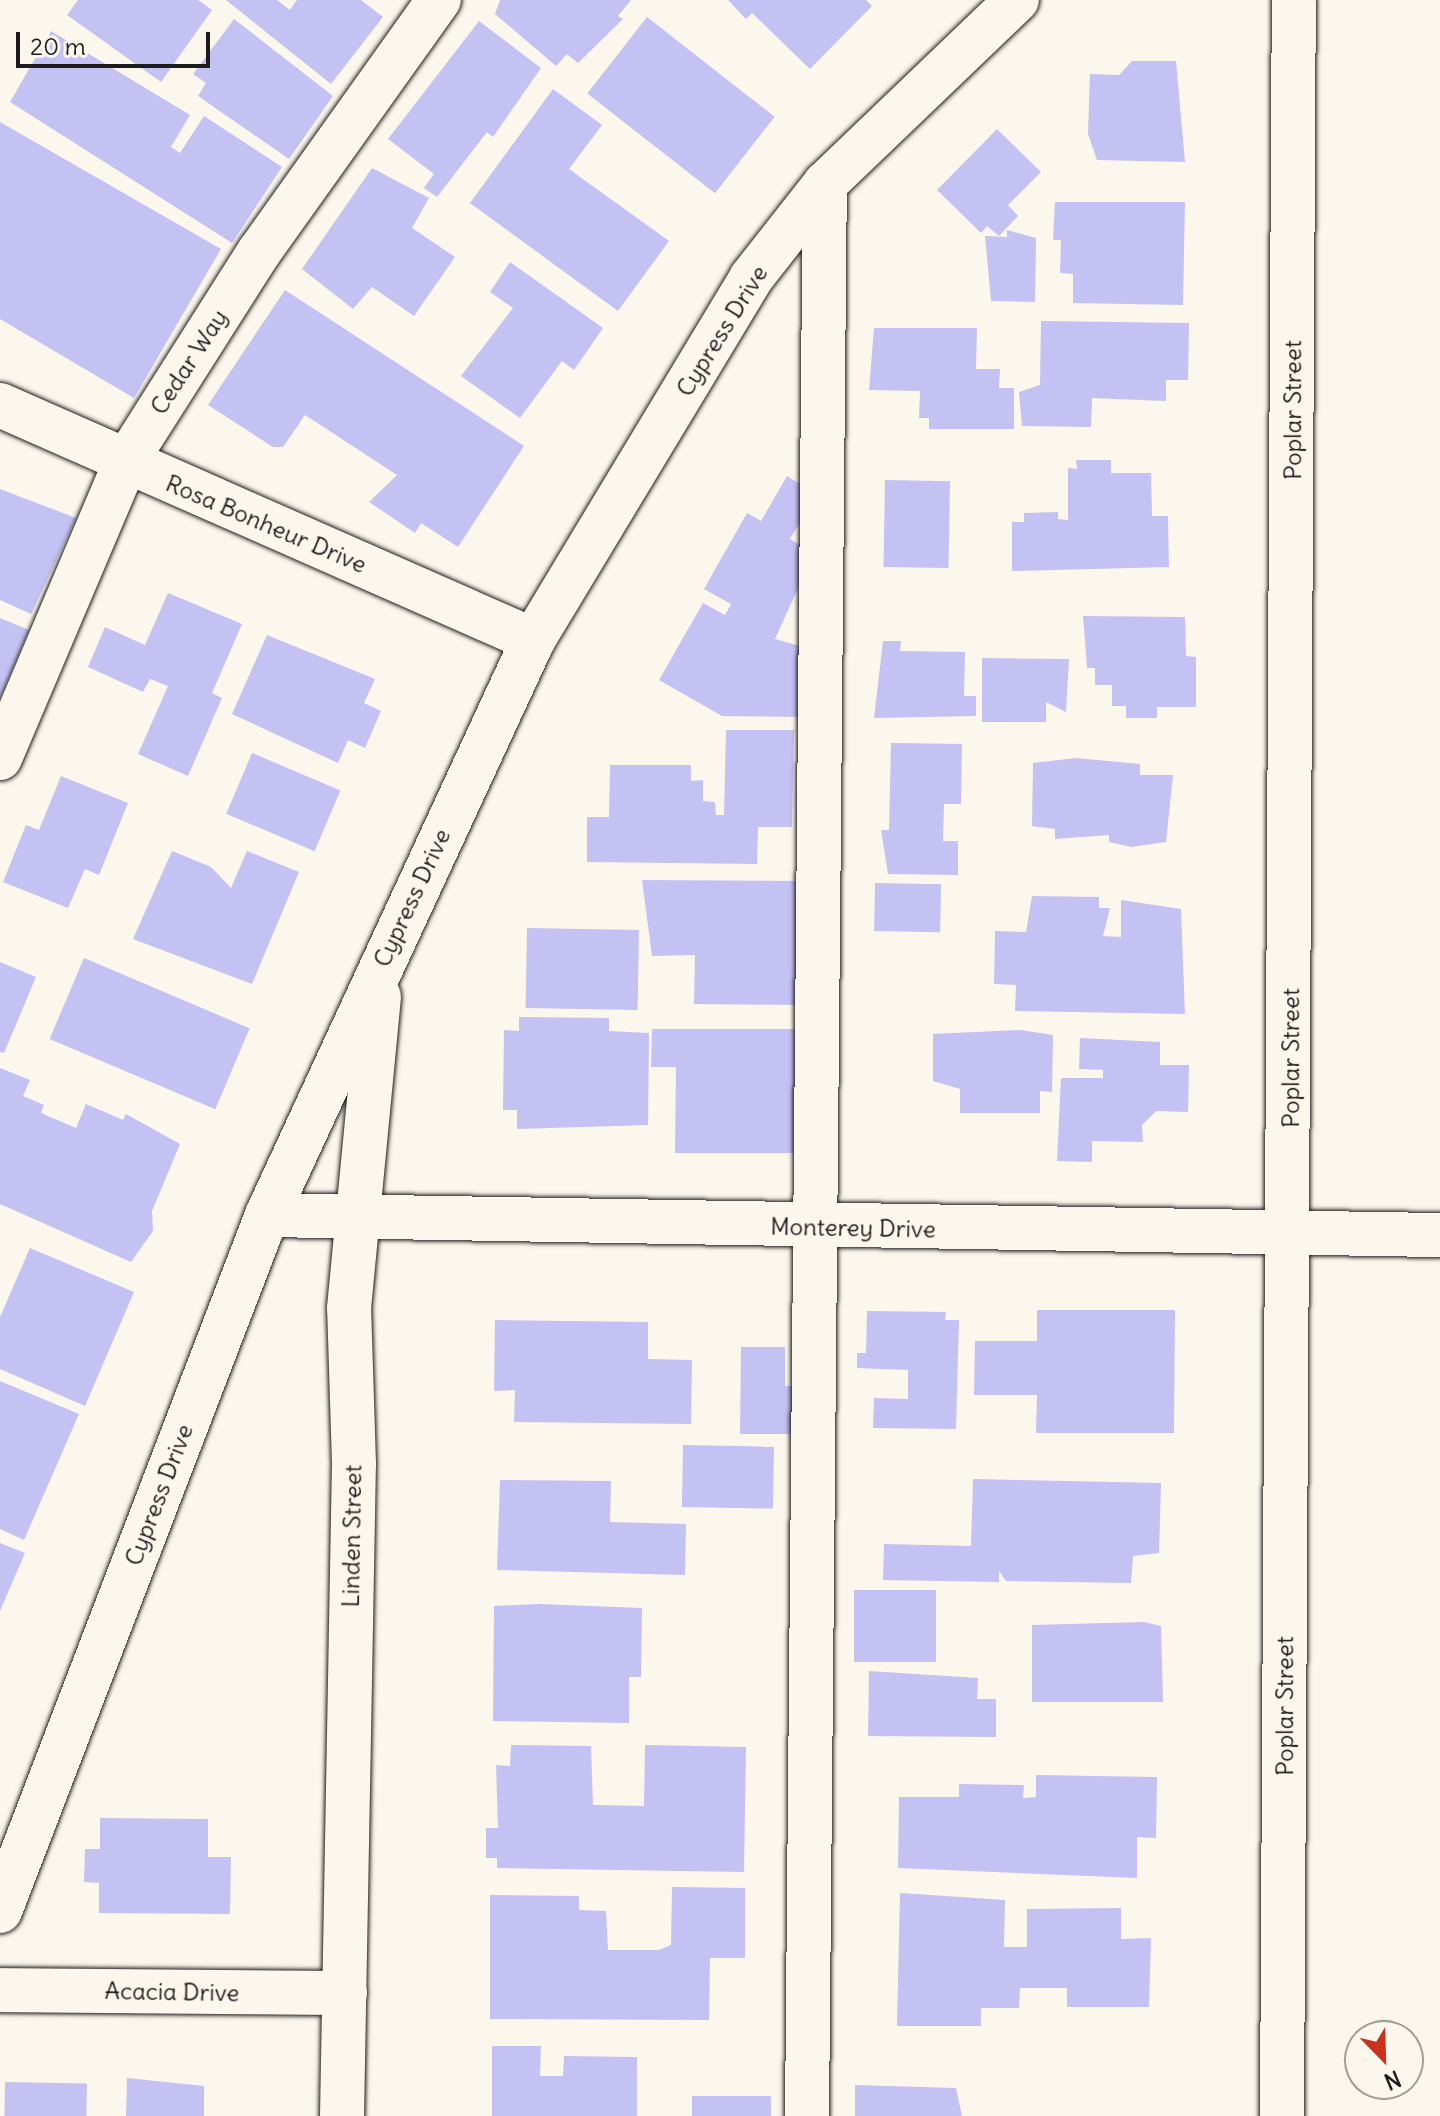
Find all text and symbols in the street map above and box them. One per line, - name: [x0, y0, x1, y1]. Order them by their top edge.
- scale bar: [20, 16, 214, 66]
- text: 20 m: [30, 31, 86, 61]
- street label: Cypress Drive: [670, 260, 774, 402]
- street label: Cedar Way: [144, 304, 234, 420]
- street label: Poplar Street: [1279, 340, 1307, 480]
- street label: Rosa Bonheur Drive: [161, 469, 371, 579]
- street label: Cypress Drive: [367, 824, 457, 972]
- street label: Poplar Street: [1277, 988, 1305, 1128]
- street label: Monterey Drive: [770, 1212, 936, 1244]
- street label: Cypress Drive: [119, 1420, 199, 1570]
- street label: Linden Street: [336, 1464, 368, 1608]
- street label: Poplar Street: [1271, 1636, 1299, 1776]
- street label: Acacia Drive: [104, 1976, 240, 2008]
- north arrow: [1344, 2020, 1424, 2100]
- text: N: [1380, 2064, 1405, 2096]

